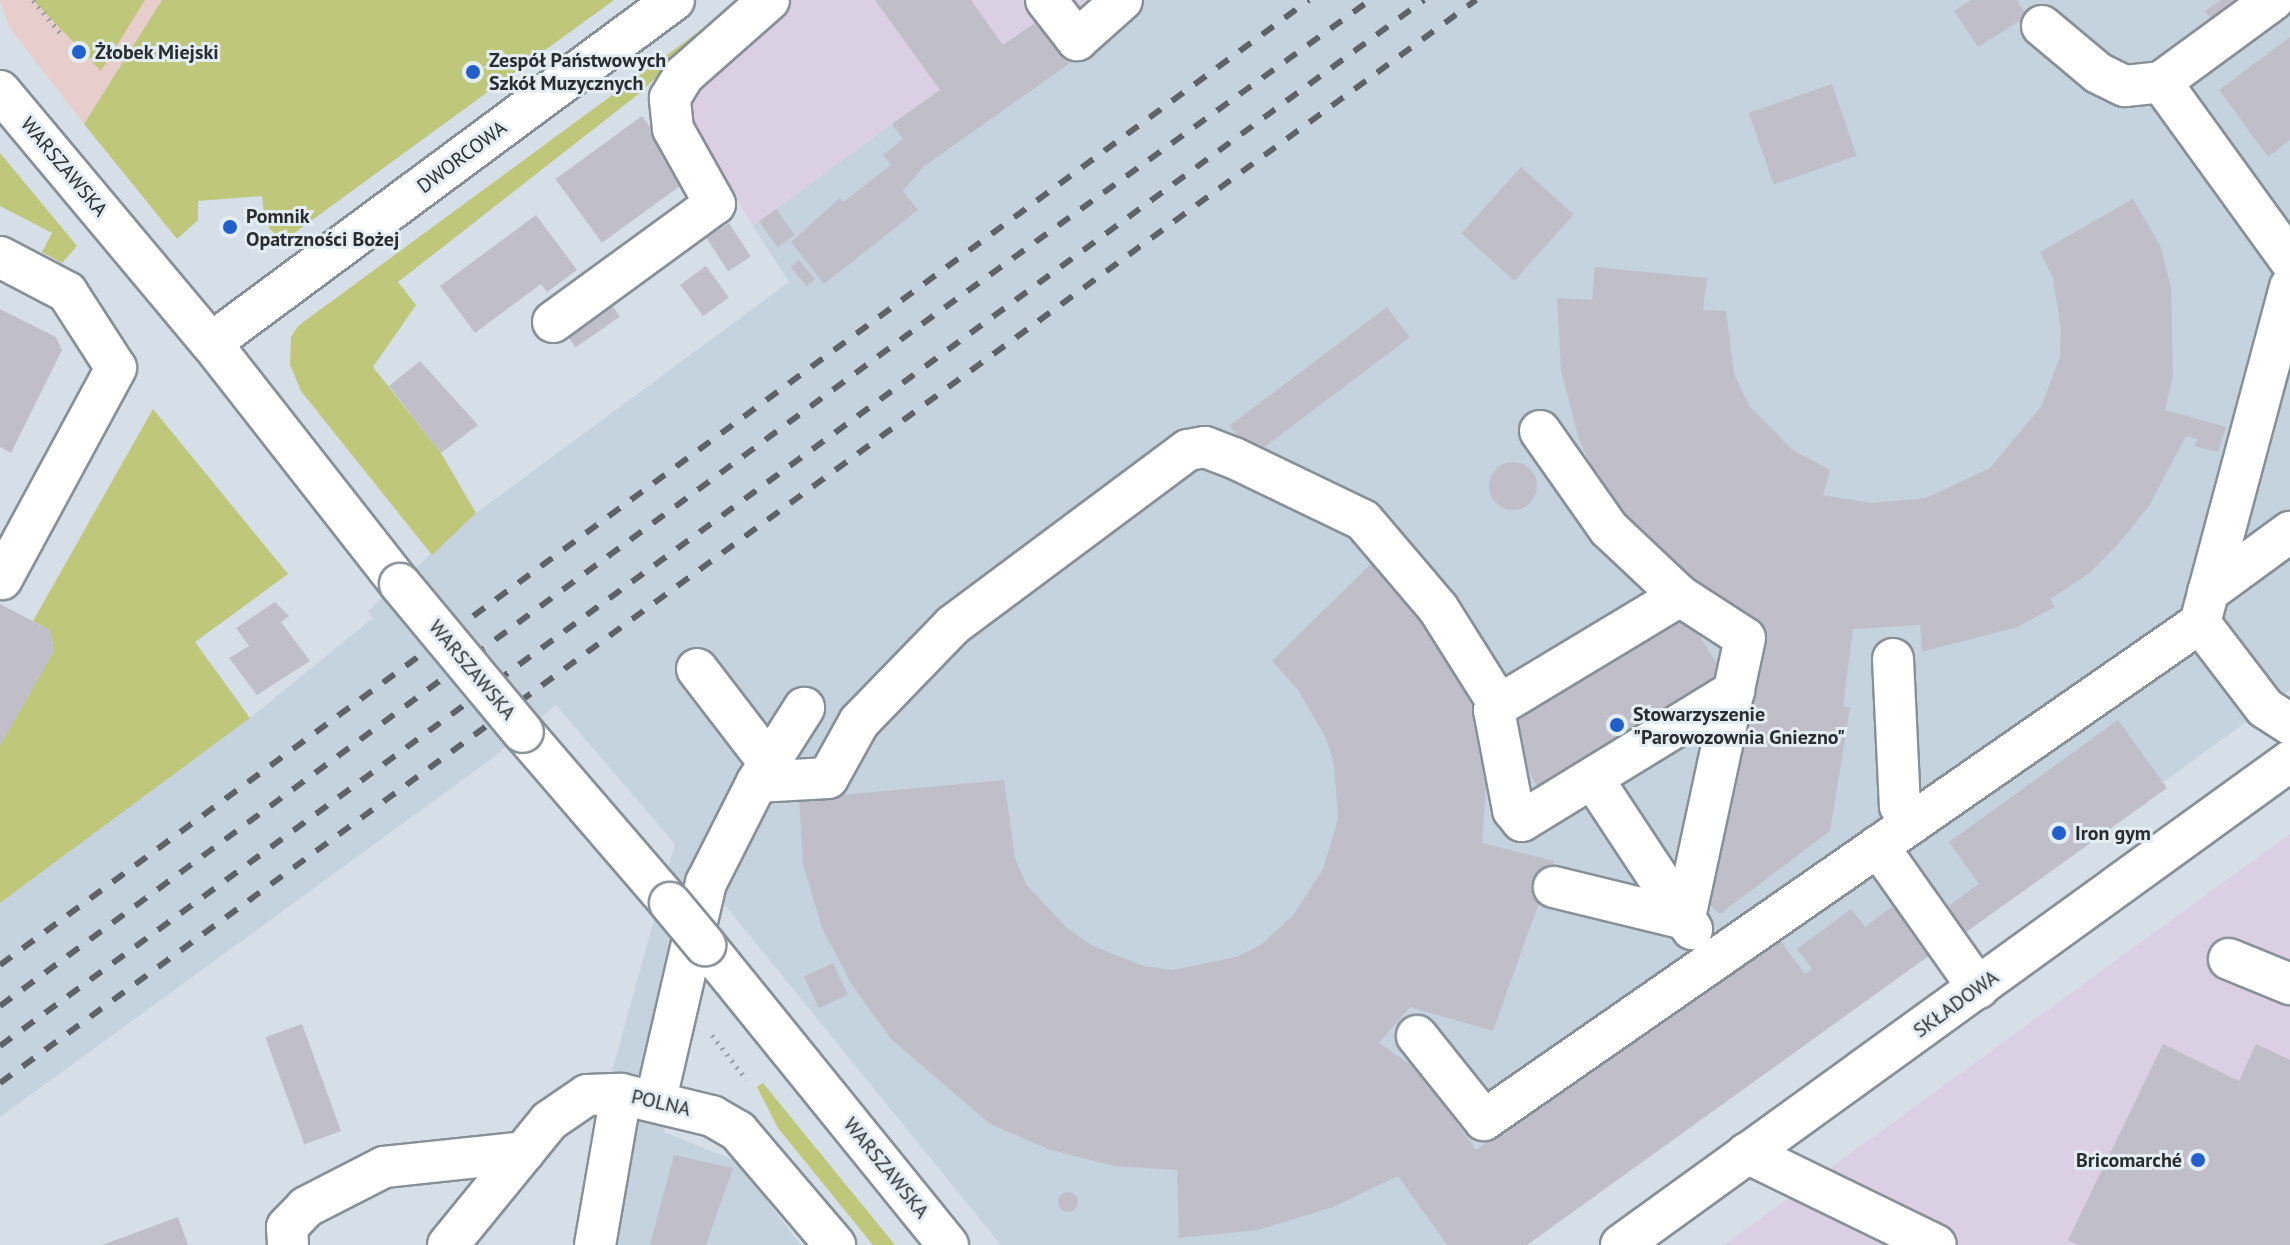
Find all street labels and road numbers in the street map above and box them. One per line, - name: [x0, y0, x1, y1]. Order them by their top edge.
- street label: WARSZAWSKA: [15, 112, 113, 222]
- street label: DWORCOWA: [413, 116, 511, 198]
- street label: WARSZAWSKA: [423, 615, 521, 725]
- street label: SKŁADOWA: [1909, 965, 2003, 1043]
- street label: POLNA: [629, 1085, 693, 1121]
- street label: WARSZAWSKA: [838, 1113, 934, 1223]

